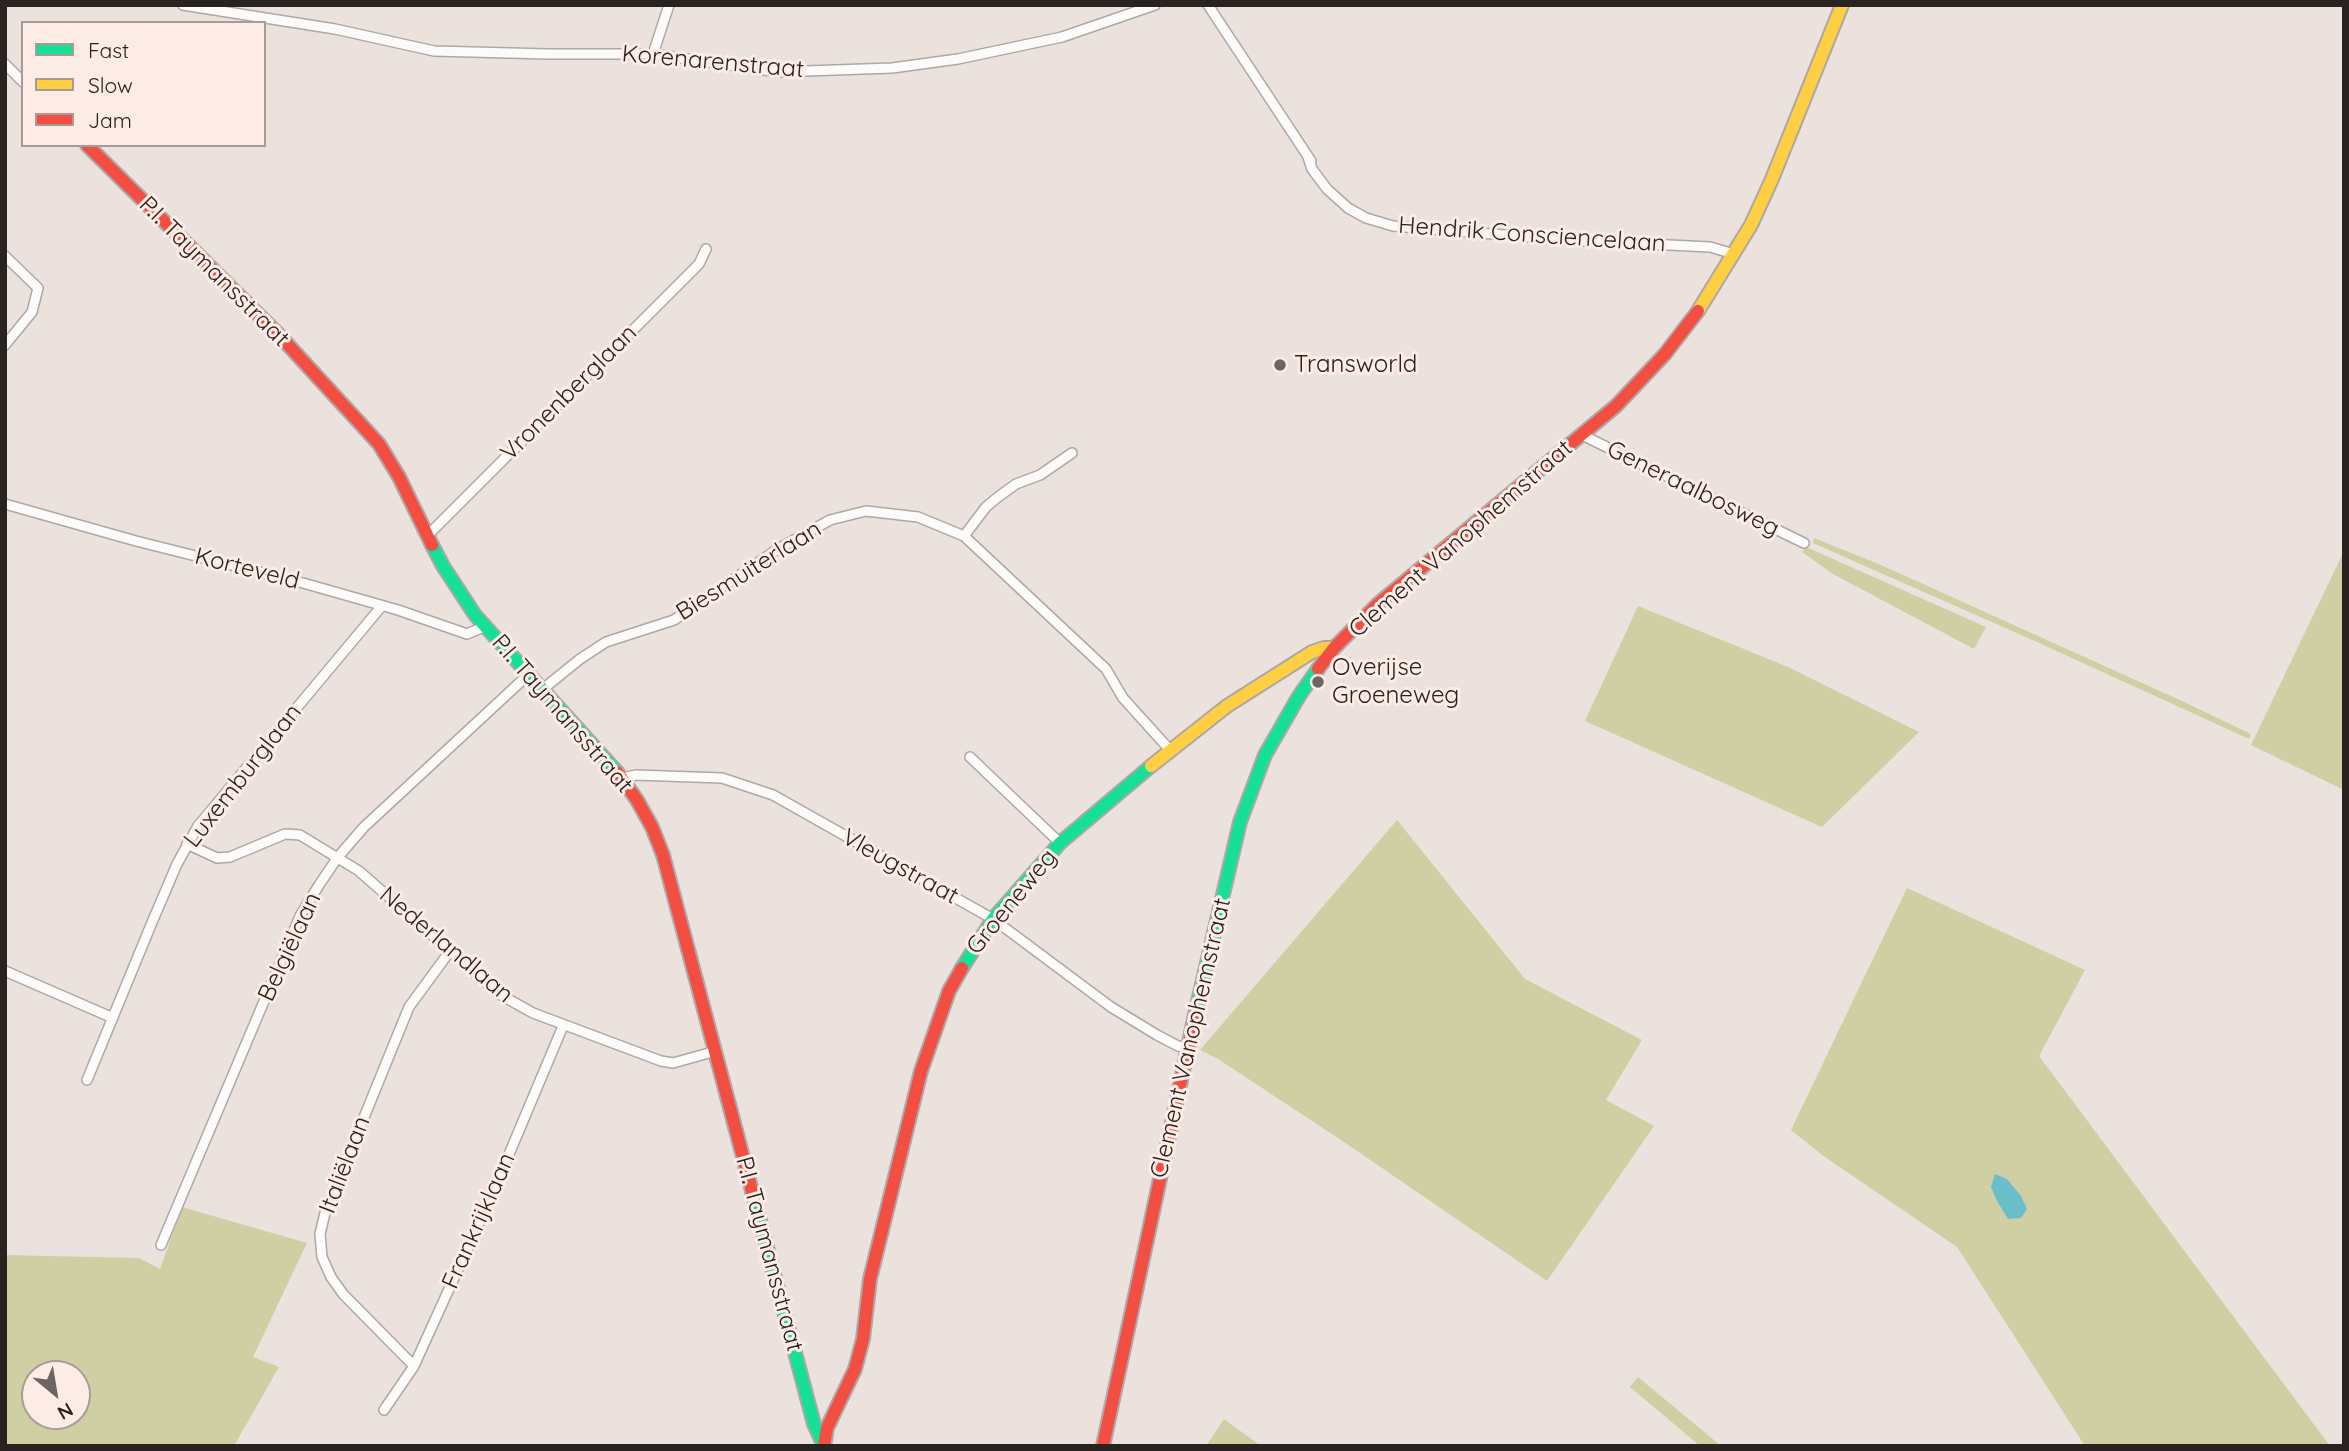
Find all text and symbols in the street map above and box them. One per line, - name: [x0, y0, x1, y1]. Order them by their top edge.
- legend: [21, 21, 266, 147]
- text: Fast: [88, 37, 129, 63]
- street label: Korenarenstraat: [621, 40, 805, 84]
- text: Slow: [88, 72, 133, 98]
- text: Jam: [88, 107, 132, 133]
- street label: P.I. Taymansstraat: [133, 191, 295, 353]
- street label: Hendrik Consciencelaan: [1397, 211, 1667, 259]
- street label: Vronenberglaan: [495, 319, 643, 467]
- place label: Transworld: [1294, 351, 1417, 379]
- marker: Transworld: [1272, 357, 1288, 373]
- street label: Clement Vanophemstraat: [1343, 434, 1579, 644]
- street label: Generaalbosweg: [1602, 435, 1784, 543]
- street label: Biesmuiterlaan: [671, 515, 827, 627]
- street label: Korteveld: [192, 542, 302, 596]
- street label: P.I. Taymansstraat: [485, 629, 639, 799]
- place label: Overijse Groeneweg: [1332, 654, 1459, 710]
- marker: Overijse Groeneweg: [1310, 674, 1326, 690]
- street label: Luxemburglaan: [178, 699, 308, 853]
- street label: Vleugstraat: [837, 823, 963, 911]
- street label: Groeneweg: [961, 843, 1063, 961]
- street label: Nederlandlaan: [373, 881, 519, 1009]
- street label: Belgiëlaan: [252, 888, 328, 1006]
- street label: Clement Vanophemstraat: [1145, 895, 1237, 1181]
- street label: Italiëlaan: [313, 1112, 377, 1218]
- street label: Frankrijklaan: [436, 1149, 522, 1293]
- street label: P.I. Taymansstraat: [729, 1153, 809, 1355]
- north arrow: [21, 1360, 91, 1430]
- text: N: [53, 1398, 78, 1425]

